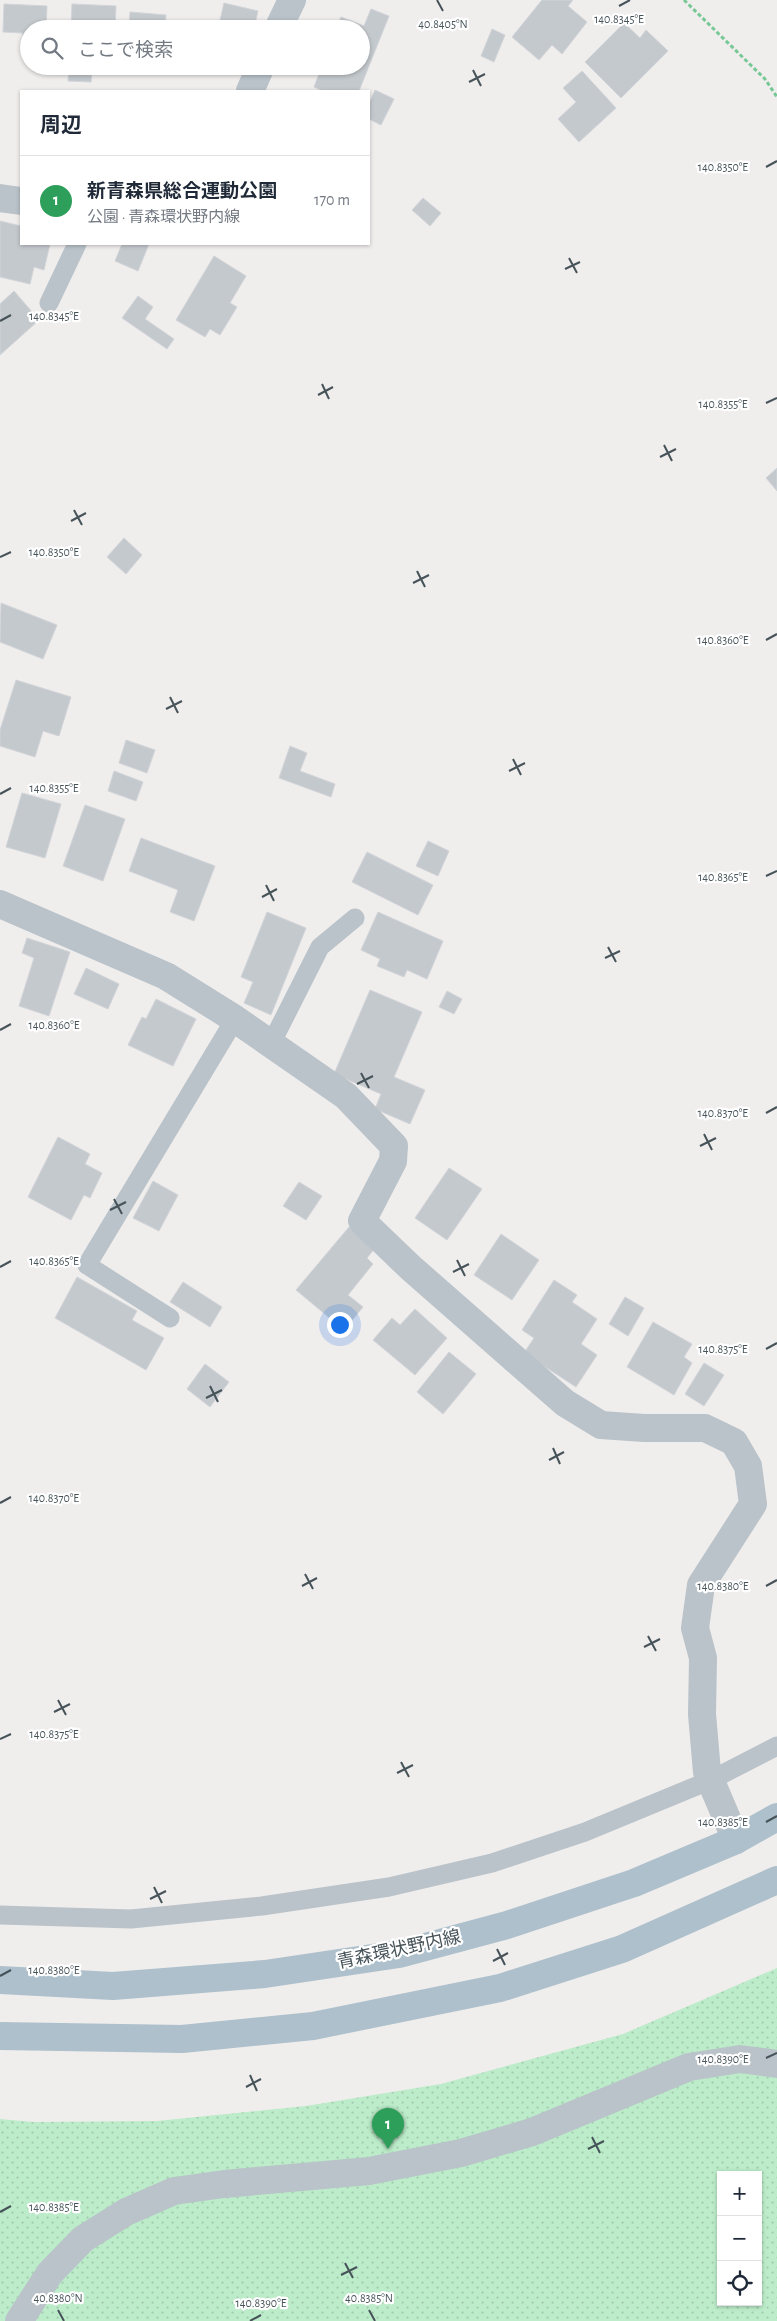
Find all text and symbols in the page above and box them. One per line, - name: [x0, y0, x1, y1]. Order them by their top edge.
- text: 140.8345°E: [594, 13, 644, 25]
- text: 40.8405°N: [418, 18, 468, 30]
- search box: [20, 20, 370, 75]
- icon: search: [38, 34, 66, 62]
- text: ここで検索: [78, 41, 173, 60]
- text: 周辺: [40, 115, 82, 136]
- text: 140.8350°E: [698, 161, 748, 173]
- text: 新青森県総合運動公園: [87, 182, 277, 201]
- text: 1: [53, 192, 59, 208]
- text: 170 m: [314, 192, 350, 208]
- text: 公園 · 青森環状野内線: [87, 209, 240, 225]
- text: 140.8345°E: [29, 310, 79, 322]
- text: 140.8355°E: [699, 398, 748, 410]
- text: 140.8350°E: [29, 546, 79, 558]
- text: 140.8360°E: [698, 634, 749, 646]
- text: 140.8355°E: [30, 782, 79, 794]
- text: 140.8365°E: [698, 871, 748, 883]
- text: 140.8360°E: [29, 1019, 80, 1031]
- text: 140.8370°E: [698, 1107, 748, 1119]
- text: 140.8365°E: [29, 1255, 79, 1267]
- your location: [327, 1312, 353, 1338]
- text: 140.8375°E: [699, 1343, 748, 1355]
- text: 140.8370°E: [29, 1492, 79, 1504]
- text: 140.8380°E: [698, 1580, 749, 1592]
- text: 140.8375°E: [30, 1728, 79, 1740]
- text: 140.8385°E: [698, 1816, 748, 1828]
- street label: 青森環状野内線: [335, 1926, 462, 1972]
- text: 140.8380°E: [29, 1964, 80, 1976]
- text: 140.8390°E: [698, 2053, 749, 2065]
- pin: 1: [372, 2108, 404, 2149]
- map controls: [717, 2171, 762, 2306]
- button: +: [717, 2171, 762, 2216]
- text: 140.8385°E: [29, 2201, 79, 2213]
- button: −: [717, 2216, 762, 2261]
- button: locate: [717, 2261, 762, 2306]
- text: 40.8380°N: [33, 2292, 83, 2304]
- text: 40.8385°N: [345, 2292, 393, 2304]
- text: 140.8390°E: [236, 2297, 287, 2309]

